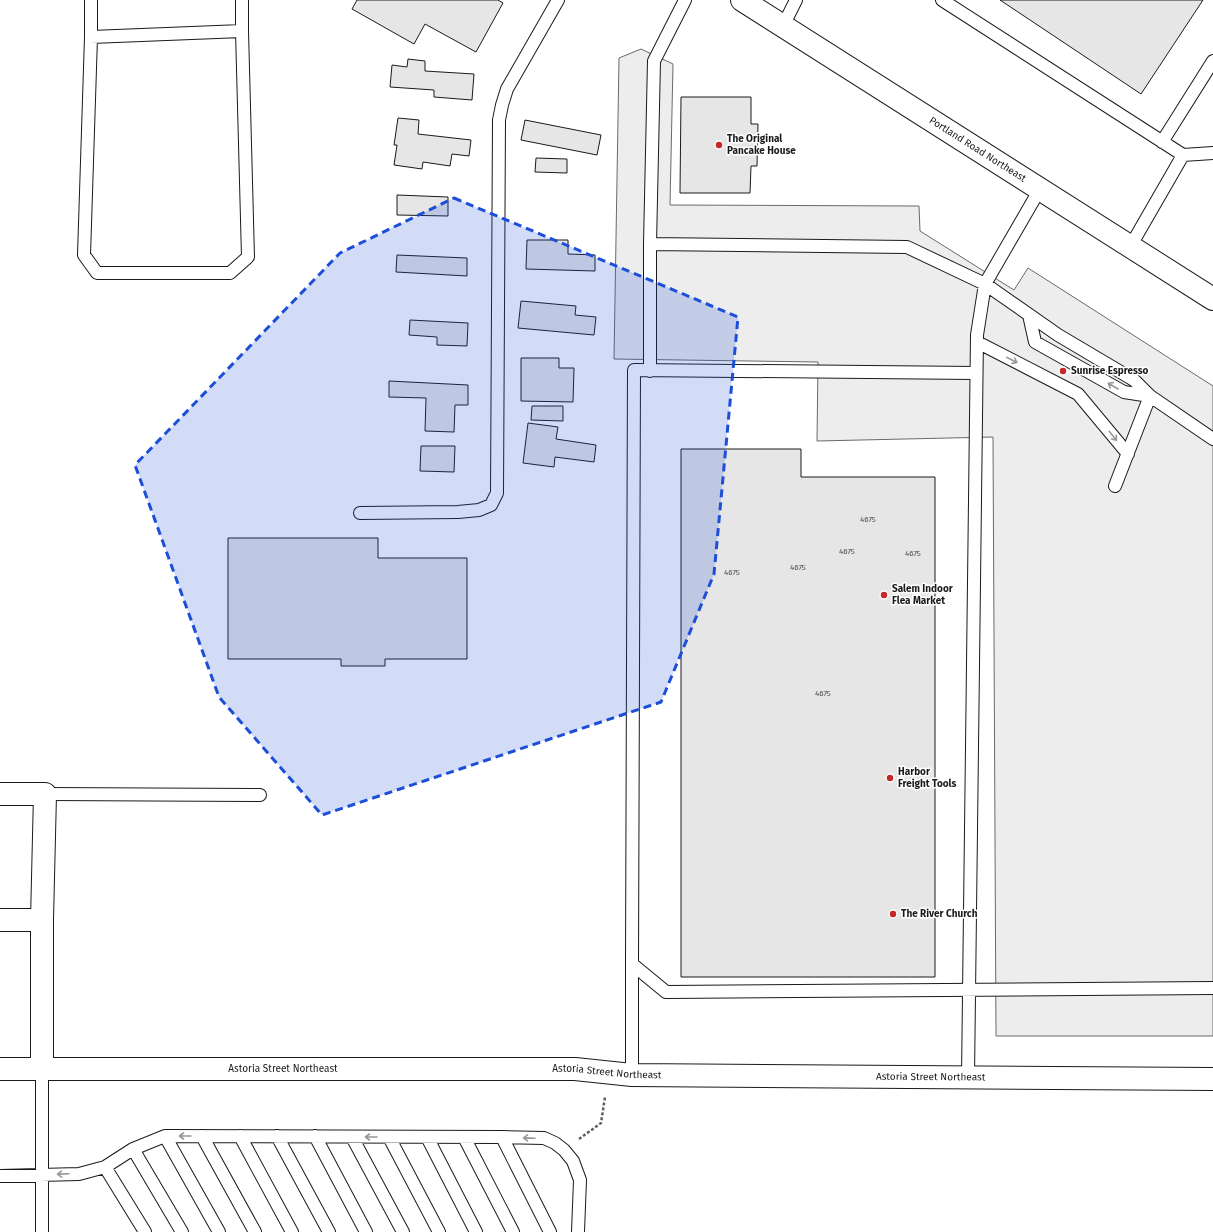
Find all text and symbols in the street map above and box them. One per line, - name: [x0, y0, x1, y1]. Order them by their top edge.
- street label: Portland Road Northeast: [927, 114, 1029, 185]
- place label: The Original Pancake House: [727, 133, 796, 157]
- marker: The Original Pancake House: [714, 140, 724, 150]
- one-way arrow: [1005, 357, 1017, 364]
- place label: Sunrise Espresso: [1071, 365, 1149, 377]
- marker: Sunrise Espresso: [1058, 366, 1068, 376]
- one-way arrow: [1107, 381, 1119, 389]
- one-way arrow: [1109, 431, 1118, 442]
- house number: 4675: [860, 515, 876, 524]
- house number: 4675: [839, 547, 855, 556]
- house number: 4675: [905, 549, 921, 558]
- house number: 4675: [790, 563, 806, 572]
- house number: 4675: [724, 568, 740, 577]
- place label: Salem Indoor Flea Market: [892, 583, 954, 607]
- marker: Salem Indoor Flea Market: [879, 590, 889, 600]
- house number: 4675: [815, 689, 831, 698]
- place label: Harbor Freight Tools: [898, 766, 957, 790]
- marker: Harbor Freight Tools: [885, 773, 895, 783]
- place label: The River Church: [901, 908, 978, 920]
- marker: The River Church: [888, 909, 898, 919]
- street label: Astoria Street Northeast: [228, 1063, 338, 1075]
- street label: Astoria Street Northeast: [552, 1063, 662, 1081]
- street label: Astoria Street Northeast: [876, 1071, 986, 1083]
- one-way arrow: [179, 1132, 192, 1140]
- one-way arrow: [365, 1133, 378, 1141]
- one-way arrow: [523, 1134, 536, 1141]
- one-way arrow: [57, 1170, 70, 1178]

